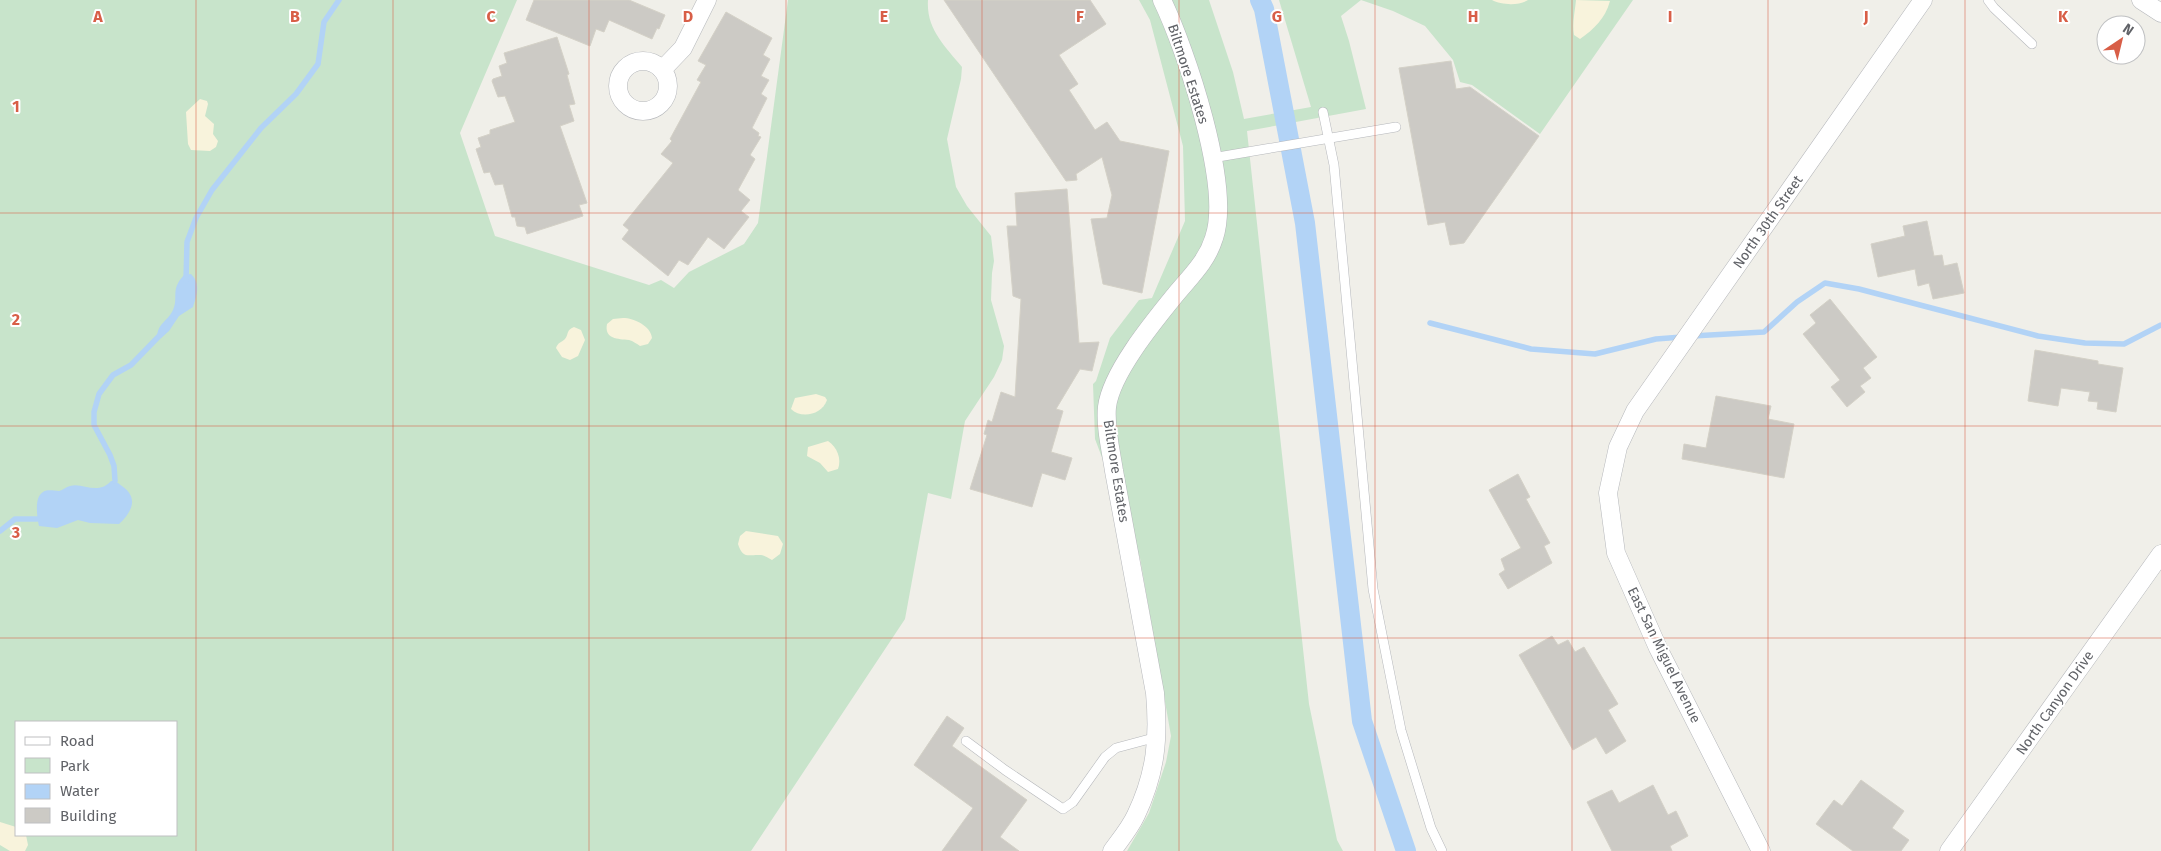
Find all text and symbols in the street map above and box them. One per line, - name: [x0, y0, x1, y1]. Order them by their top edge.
- text: A: [92, 7, 103, 26]
- text: B: [290, 7, 300, 26]
- text: C: [486, 7, 496, 26]
- text: D: [683, 7, 693, 26]
- text: E: [880, 7, 888, 26]
- text: F: [1076, 7, 1084, 26]
- text: G: [1272, 7, 1282, 26]
- text: H: [1468, 7, 1478, 26]
- text: I: [1668, 7, 1672, 26]
- text: J: [1862, 7, 1869, 26]
- text: K: [2058, 7, 2069, 26]
- north arrow: [2096, 15, 2146, 65]
- text: N: [2119, 20, 2137, 39]
- street label: Biltmore Estates: [1164, 22, 1212, 126]
- text: 1: [12, 97, 20, 116]
- street label: North 30th Street: [1730, 171, 1807, 272]
- text: 2: [12, 310, 20, 329]
- street label: Biltmore Estates: [1099, 418, 1133, 524]
- text: 3: [11, 523, 20, 542]
- street label: East San Miguel Avenue: [1624, 584, 1704, 726]
- street label: North Canyon Drive: [2013, 648, 2097, 758]
- legend: [15, 721, 178, 836]
- text: Road: [60, 732, 95, 750]
- text: Park: [60, 757, 90, 775]
- text: Water: [60, 782, 99, 800]
- text: Building: [60, 807, 116, 825]

